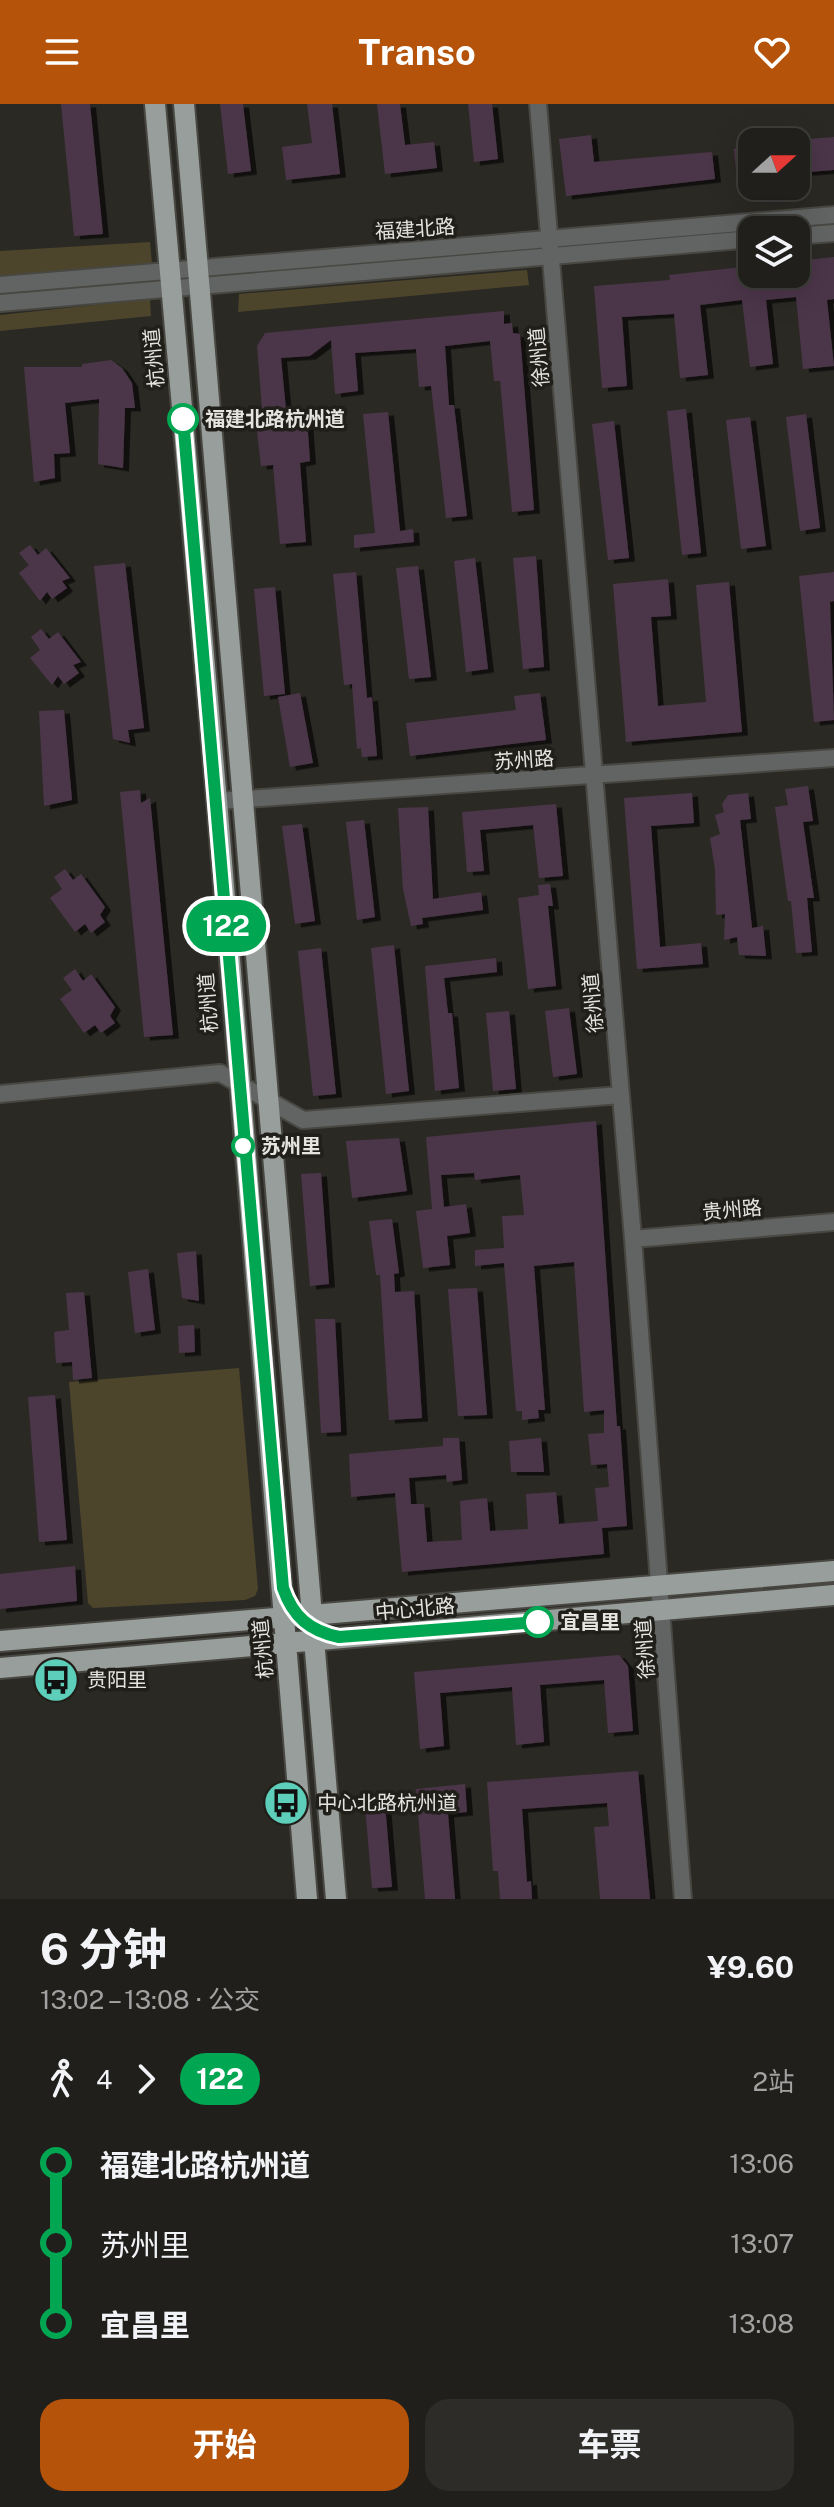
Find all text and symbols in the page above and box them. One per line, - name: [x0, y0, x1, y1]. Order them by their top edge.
- icon: menu: [40, 30, 84, 74]
- icon: heart: [750, 30, 794, 74]
- text: Transo: [358, 31, 476, 73]
- north arrow: [738, 128, 810, 200]
- map controls: [738, 128, 810, 288]
- street label: 福建北路: [374, 214, 456, 244]
- button: layers: [738, 216, 810, 288]
- street label: 徐州道: [524, 326, 554, 388]
- street label: 杭州道: [139, 327, 169, 389]
- marker: 福建北路杭州道: [168, 404, 198, 434]
- place label: 福建北路杭州道: [205, 407, 345, 431]
- street label: 苏州路: [493, 746, 555, 774]
- line badge: 122: [180, 900, 272, 952]
- text: 122: [202, 909, 250, 942]
- street label: 杭州道: [194, 972, 222, 1034]
- street label: 徐州道: [578, 972, 608, 1034]
- place label: 苏州里: [261, 1134, 321, 1158]
- marker: 苏州里: [232, 1135, 254, 1157]
- street label: 贵州路: [701, 1195, 763, 1225]
- street label: 中心北路: [374, 1594, 456, 1624]
- marker: 宜昌里: [523, 1607, 553, 1637]
- place label: 宜昌里: [560, 1610, 620, 1634]
- street label: 杭州道: [248, 1618, 278, 1680]
- street label: 徐州道: [631, 1618, 659, 1680]
- bus stop icon: 贵阳里: [32, 1656, 80, 1704]
- place label: 贵阳里: [87, 1668, 147, 1692]
- bus stop icon: 中心北路杭州道: [262, 1779, 310, 1827]
- place label: 中心北路杭州道: [317, 1791, 457, 1815]
- text: 6 分钟: [40, 1923, 167, 1975]
- text: ¥9.60: [707, 1949, 794, 1985]
- text: 13:02 – 13:08 · 公交: [40, 1984, 260, 2015]
- icon: walk: [40, 2057, 84, 2101]
- icon: forward: [124, 2057, 168, 2101]
- text: 122: [196, 2062, 244, 2095]
- text: 4: [96, 2064, 112, 2095]
- text: 2站: [753, 2066, 794, 2097]
- text: 福建北路杭州道: [100, 2147, 310, 2183]
- text: 13:06: [729, 2148, 794, 2179]
- text: 苏州里: [100, 2227, 190, 2263]
- text: 13:07: [730, 2228, 794, 2259]
- text: 宜昌里: [100, 2307, 190, 2343]
- text: 13:08: [729, 2308, 794, 2339]
- button: 开始: [40, 2399, 409, 2491]
- button: 车票: [425, 2399, 794, 2491]

